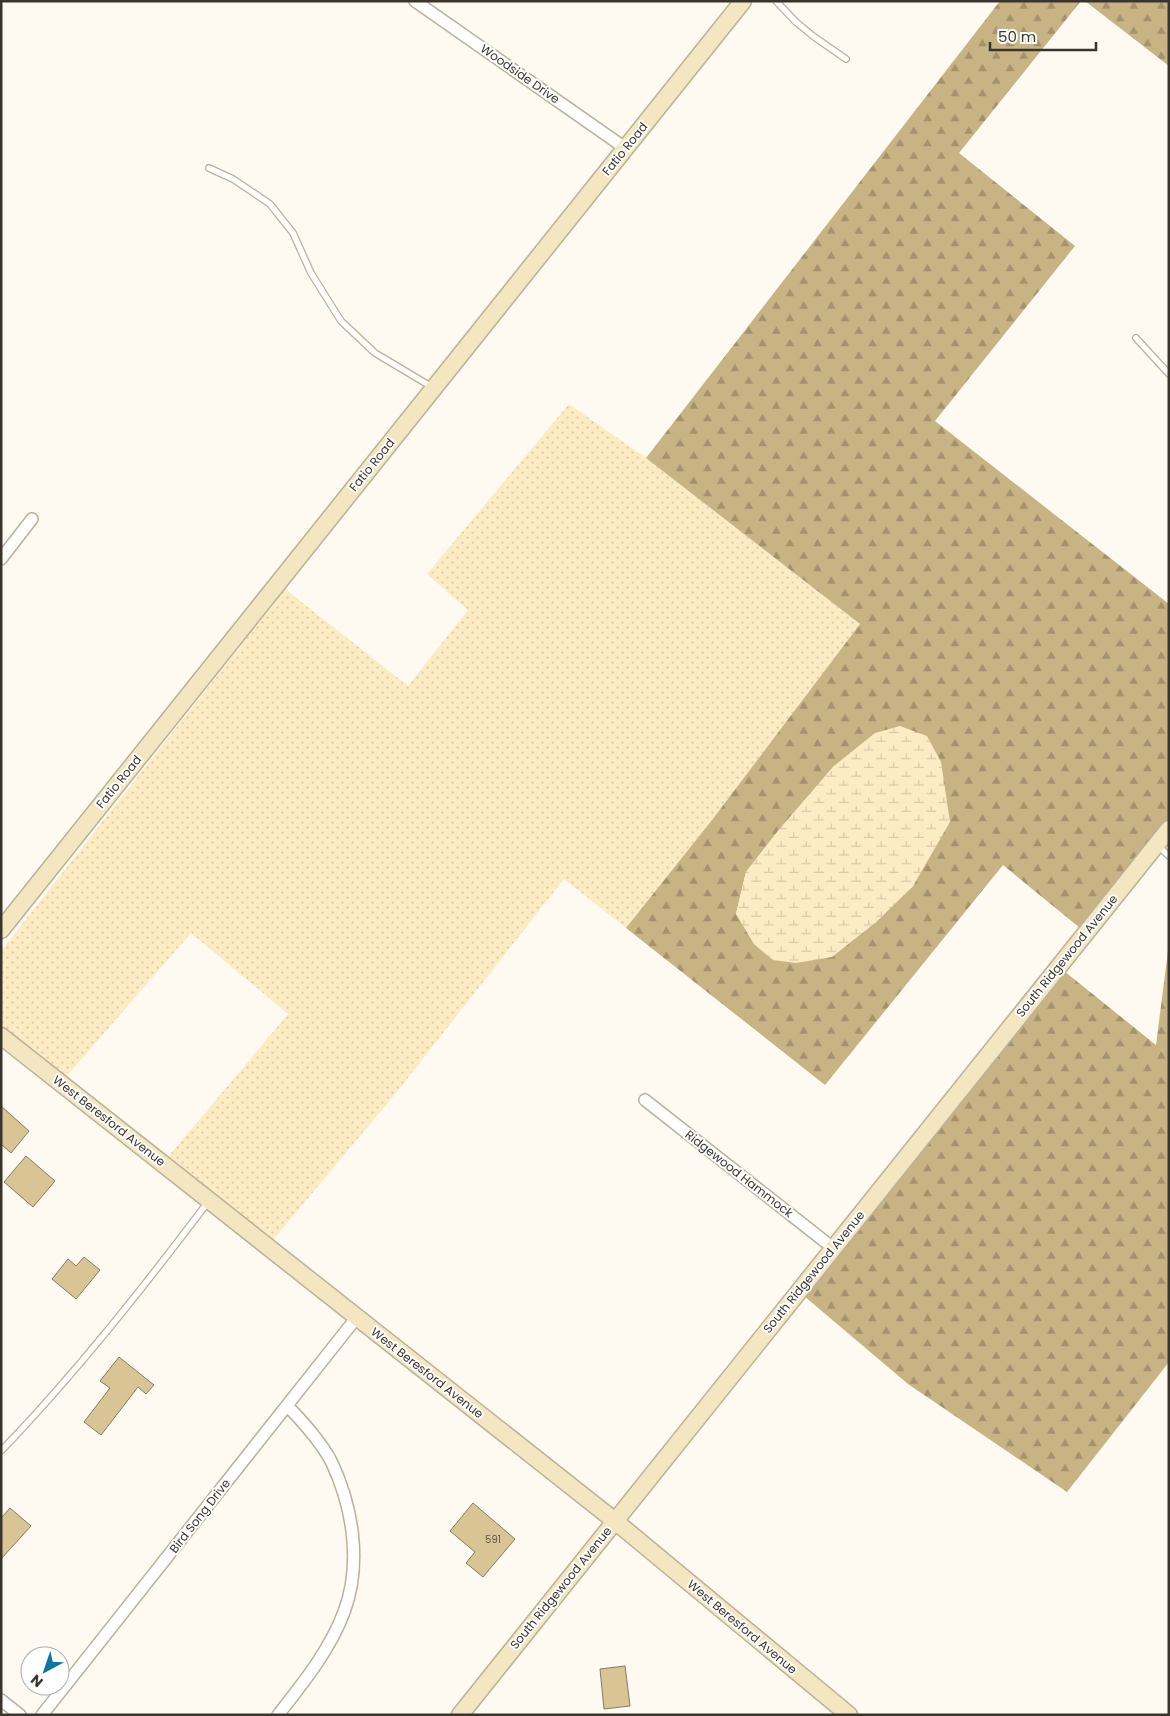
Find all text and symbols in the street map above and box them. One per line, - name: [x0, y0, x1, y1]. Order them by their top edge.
- scale bar: [990, 20, 1096, 52]
- text: 50 m: [998, 26, 1036, 47]
- street label: Woodside Drive: [477, 40, 563, 107]
- street label: Fatio Road: [598, 119, 651, 179]
- street label: Fatio Road: [345, 435, 398, 495]
- street label: Fatio Road: [92, 752, 145, 812]
- street label: South Ridgewood Avenue: [1012, 891, 1121, 1021]
- street label: West Beresford Avenue: [50, 1071, 169, 1170]
- street label: Ridgewood Hammock: [682, 1126, 797, 1222]
- street label: South Ridgewood Avenue: [759, 1207, 868, 1337]
- street label: West Beresford Avenue: [368, 1323, 487, 1422]
- street label: Bird Song Drive: [165, 1475, 234, 1556]
- street label: South Ridgewood Avenue: [506, 1523, 615, 1653]
- house number: 591: [485, 1532, 501, 1547]
- street label: West Beresford Avenue: [684, 1576, 801, 1678]
- north arrow: [20, 1646, 70, 1696]
- text: N: [26, 1670, 47, 1692]

